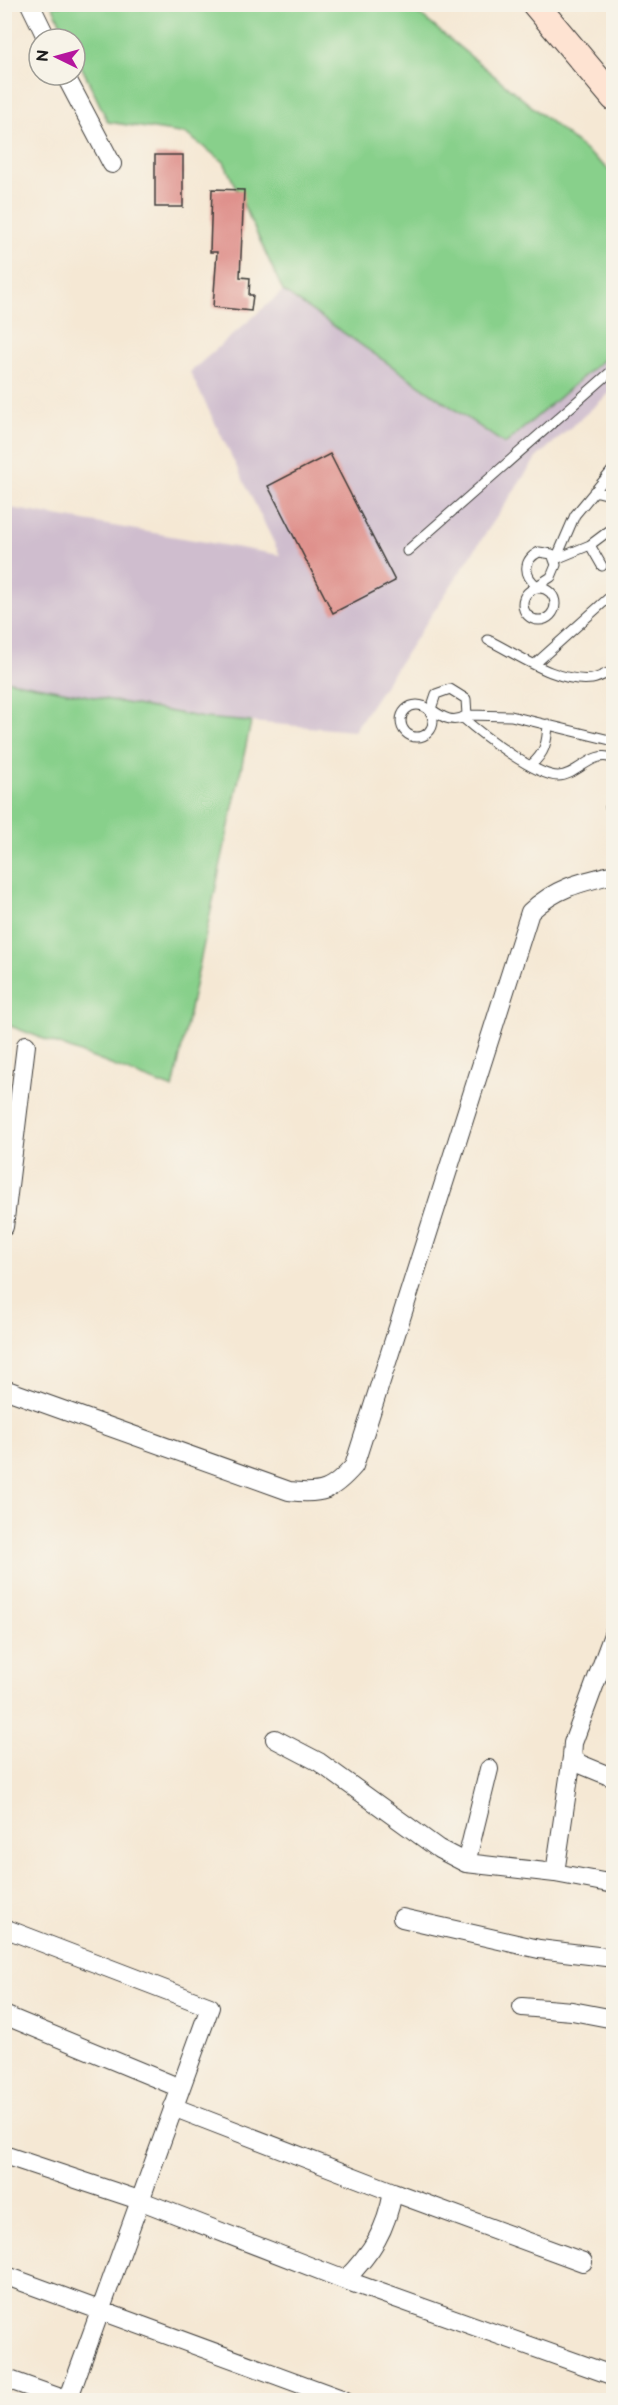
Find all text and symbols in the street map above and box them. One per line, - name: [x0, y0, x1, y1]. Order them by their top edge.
- north arrow: [27, 27, 87, 87]
- text: N: [34, 49, 54, 63]

